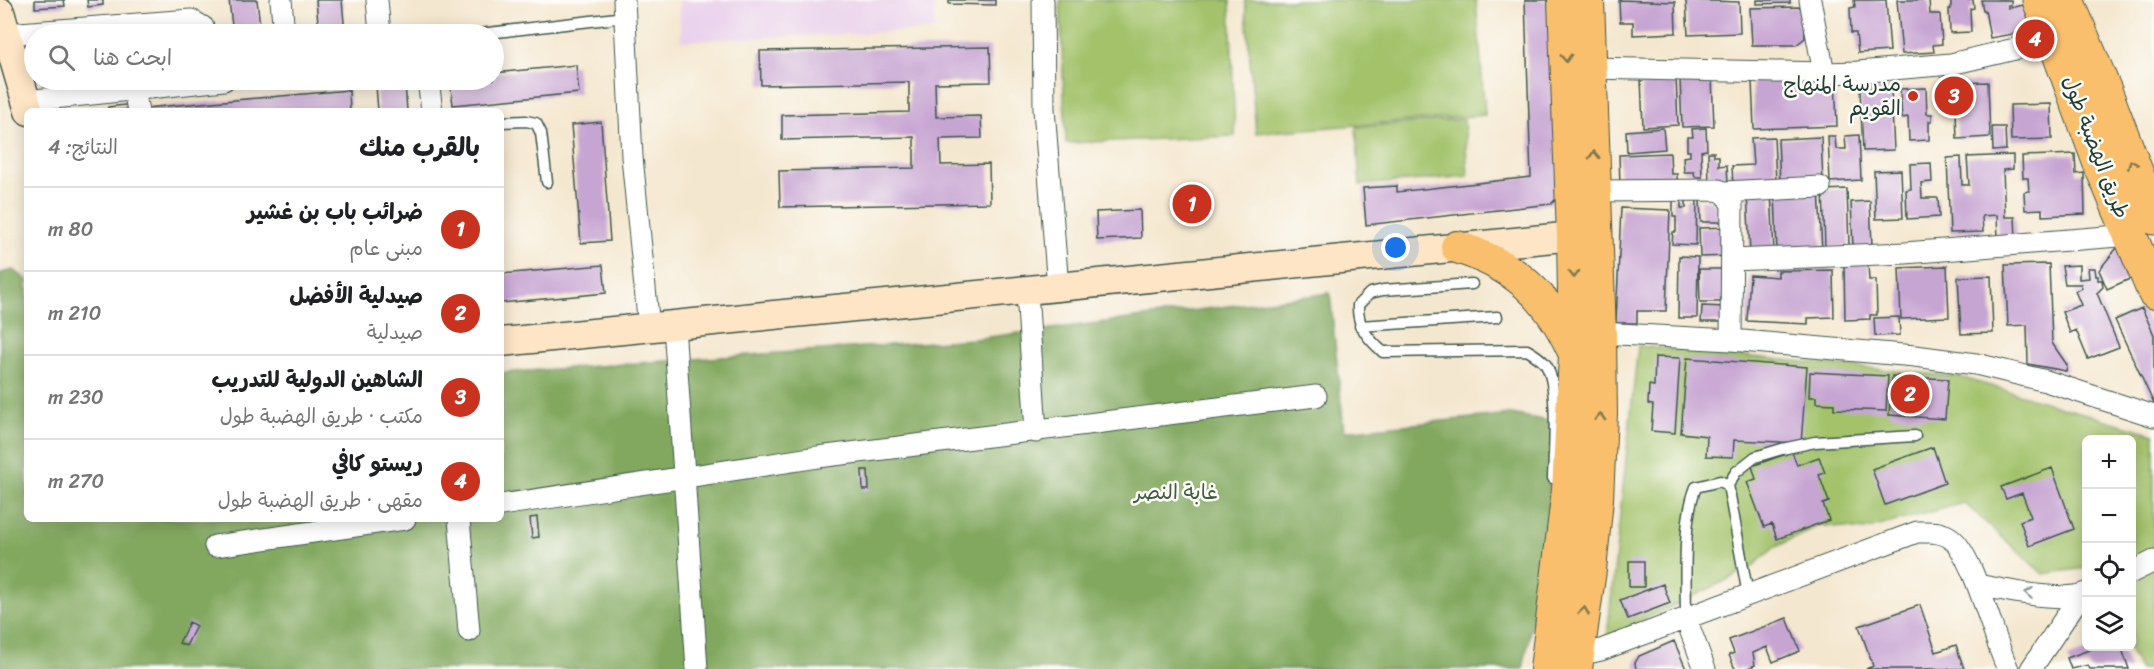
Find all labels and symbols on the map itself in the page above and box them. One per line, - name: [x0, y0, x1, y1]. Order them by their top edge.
- pin: 4: [2016, 16, 2054, 62]
- one-way arrow: [1560, 54, 1573, 63]
- place label: مدرسة المنهاج القويم: [1783, 65, 1901, 127]
- street label: طريق الهضبة طول: [2051, 70, 2141, 224]
- pin: 3: [1934, 74, 1974, 118]
- marker: مدرسة المنهاج القويم: [1906, 89, 1920, 103]
- one-way arrow: [1587, 150, 1600, 159]
- one-way arrow: [2127, 159, 2139, 170]
- pin: 1: [1172, 182, 1212, 226]
- your location: [1381, 233, 1410, 262]
- one-way arrow: [1568, 270, 1580, 279]
- pin: 2: [1890, 372, 1930, 416]
- one-way arrow: [1594, 412, 1607, 421]
- park label: غابة النصر: [1132, 473, 1218, 511]
- one-way arrow: [2024, 587, 2033, 600]
- one-way arrow: [1577, 606, 1590, 616]

